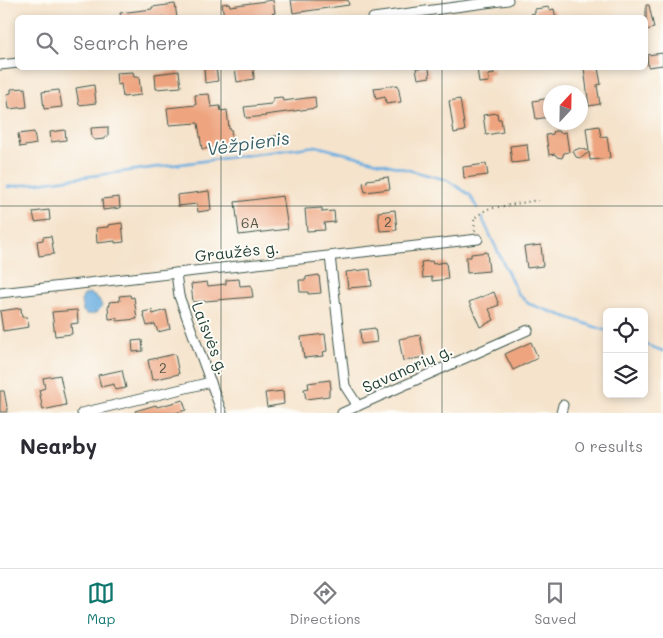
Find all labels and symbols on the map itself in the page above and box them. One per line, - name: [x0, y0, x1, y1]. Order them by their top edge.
- north arrow: [543, 85, 588, 130]
- water label: Vėžpienis: [205, 125, 291, 161]
- house number: 2: [384, 212, 392, 231]
- house number: 6A: [241, 213, 259, 232]
- street label: Graužės g.: [194, 236, 280, 266]
- street label: Laisvės g.: [188, 299, 234, 377]
- street label: Savanorių g.: [359, 339, 455, 397]
- house number: 2: [159, 358, 167, 377]

